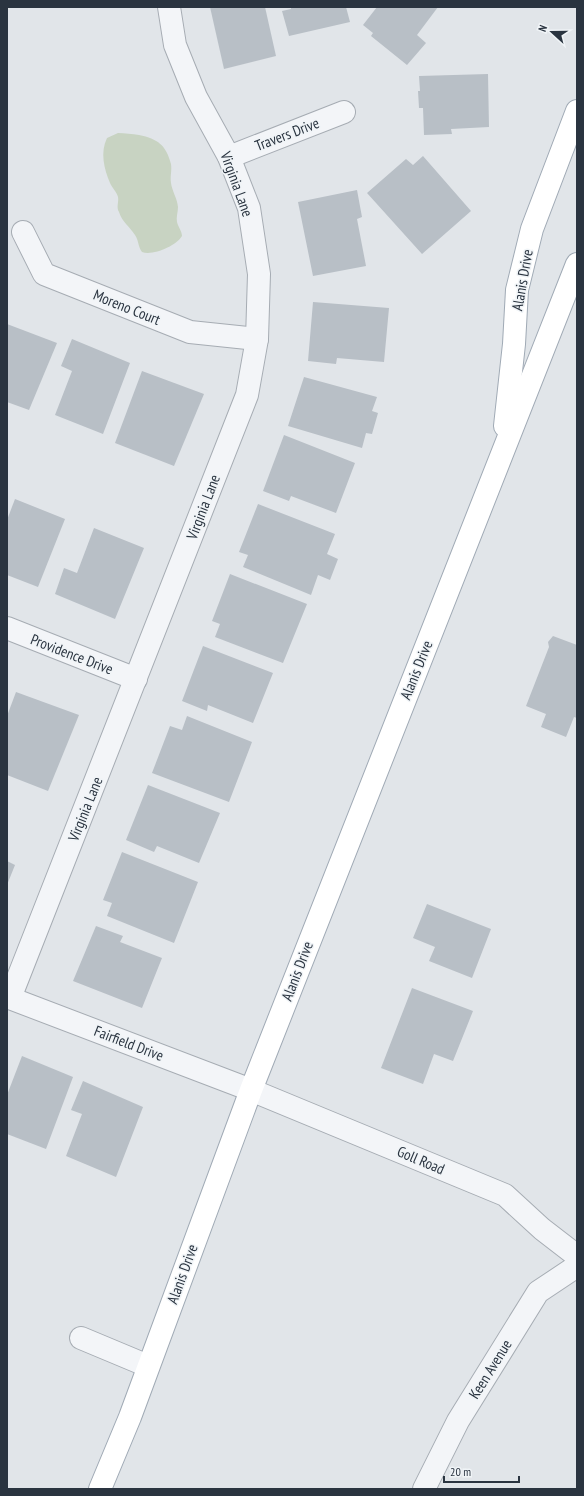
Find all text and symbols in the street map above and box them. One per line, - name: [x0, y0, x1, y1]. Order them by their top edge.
- north arrow: [532, 12, 572, 52]
- text: N: [535, 23, 550, 34]
- street label: Travers Drive: [252, 113, 322, 155]
- street label: Virginia Lane: [216, 148, 258, 219]
- street label: Alanis Drive: [507, 248, 537, 312]
- street label: Moreno Court: [91, 285, 163, 329]
- street label: Virginia Lane: [182, 472, 224, 543]
- street label: Providence Drive: [28, 630, 116, 678]
- street label: Alanis Drive: [396, 638, 436, 702]
- street label: Virginia Lane: [63, 774, 107, 845]
- street label: Alanis Drive: [277, 939, 317, 1003]
- street label: Fairfield Drive: [92, 1021, 166, 1065]
- street label: Goll Road: [394, 1142, 448, 1178]
- street label: Alanis Drive: [162, 1242, 202, 1306]
- street label: Keen Avenue: [464, 1336, 516, 1402]
- scale bar: [444, 1458, 519, 1484]
- text: 20 m: [450, 1464, 471, 1479]

